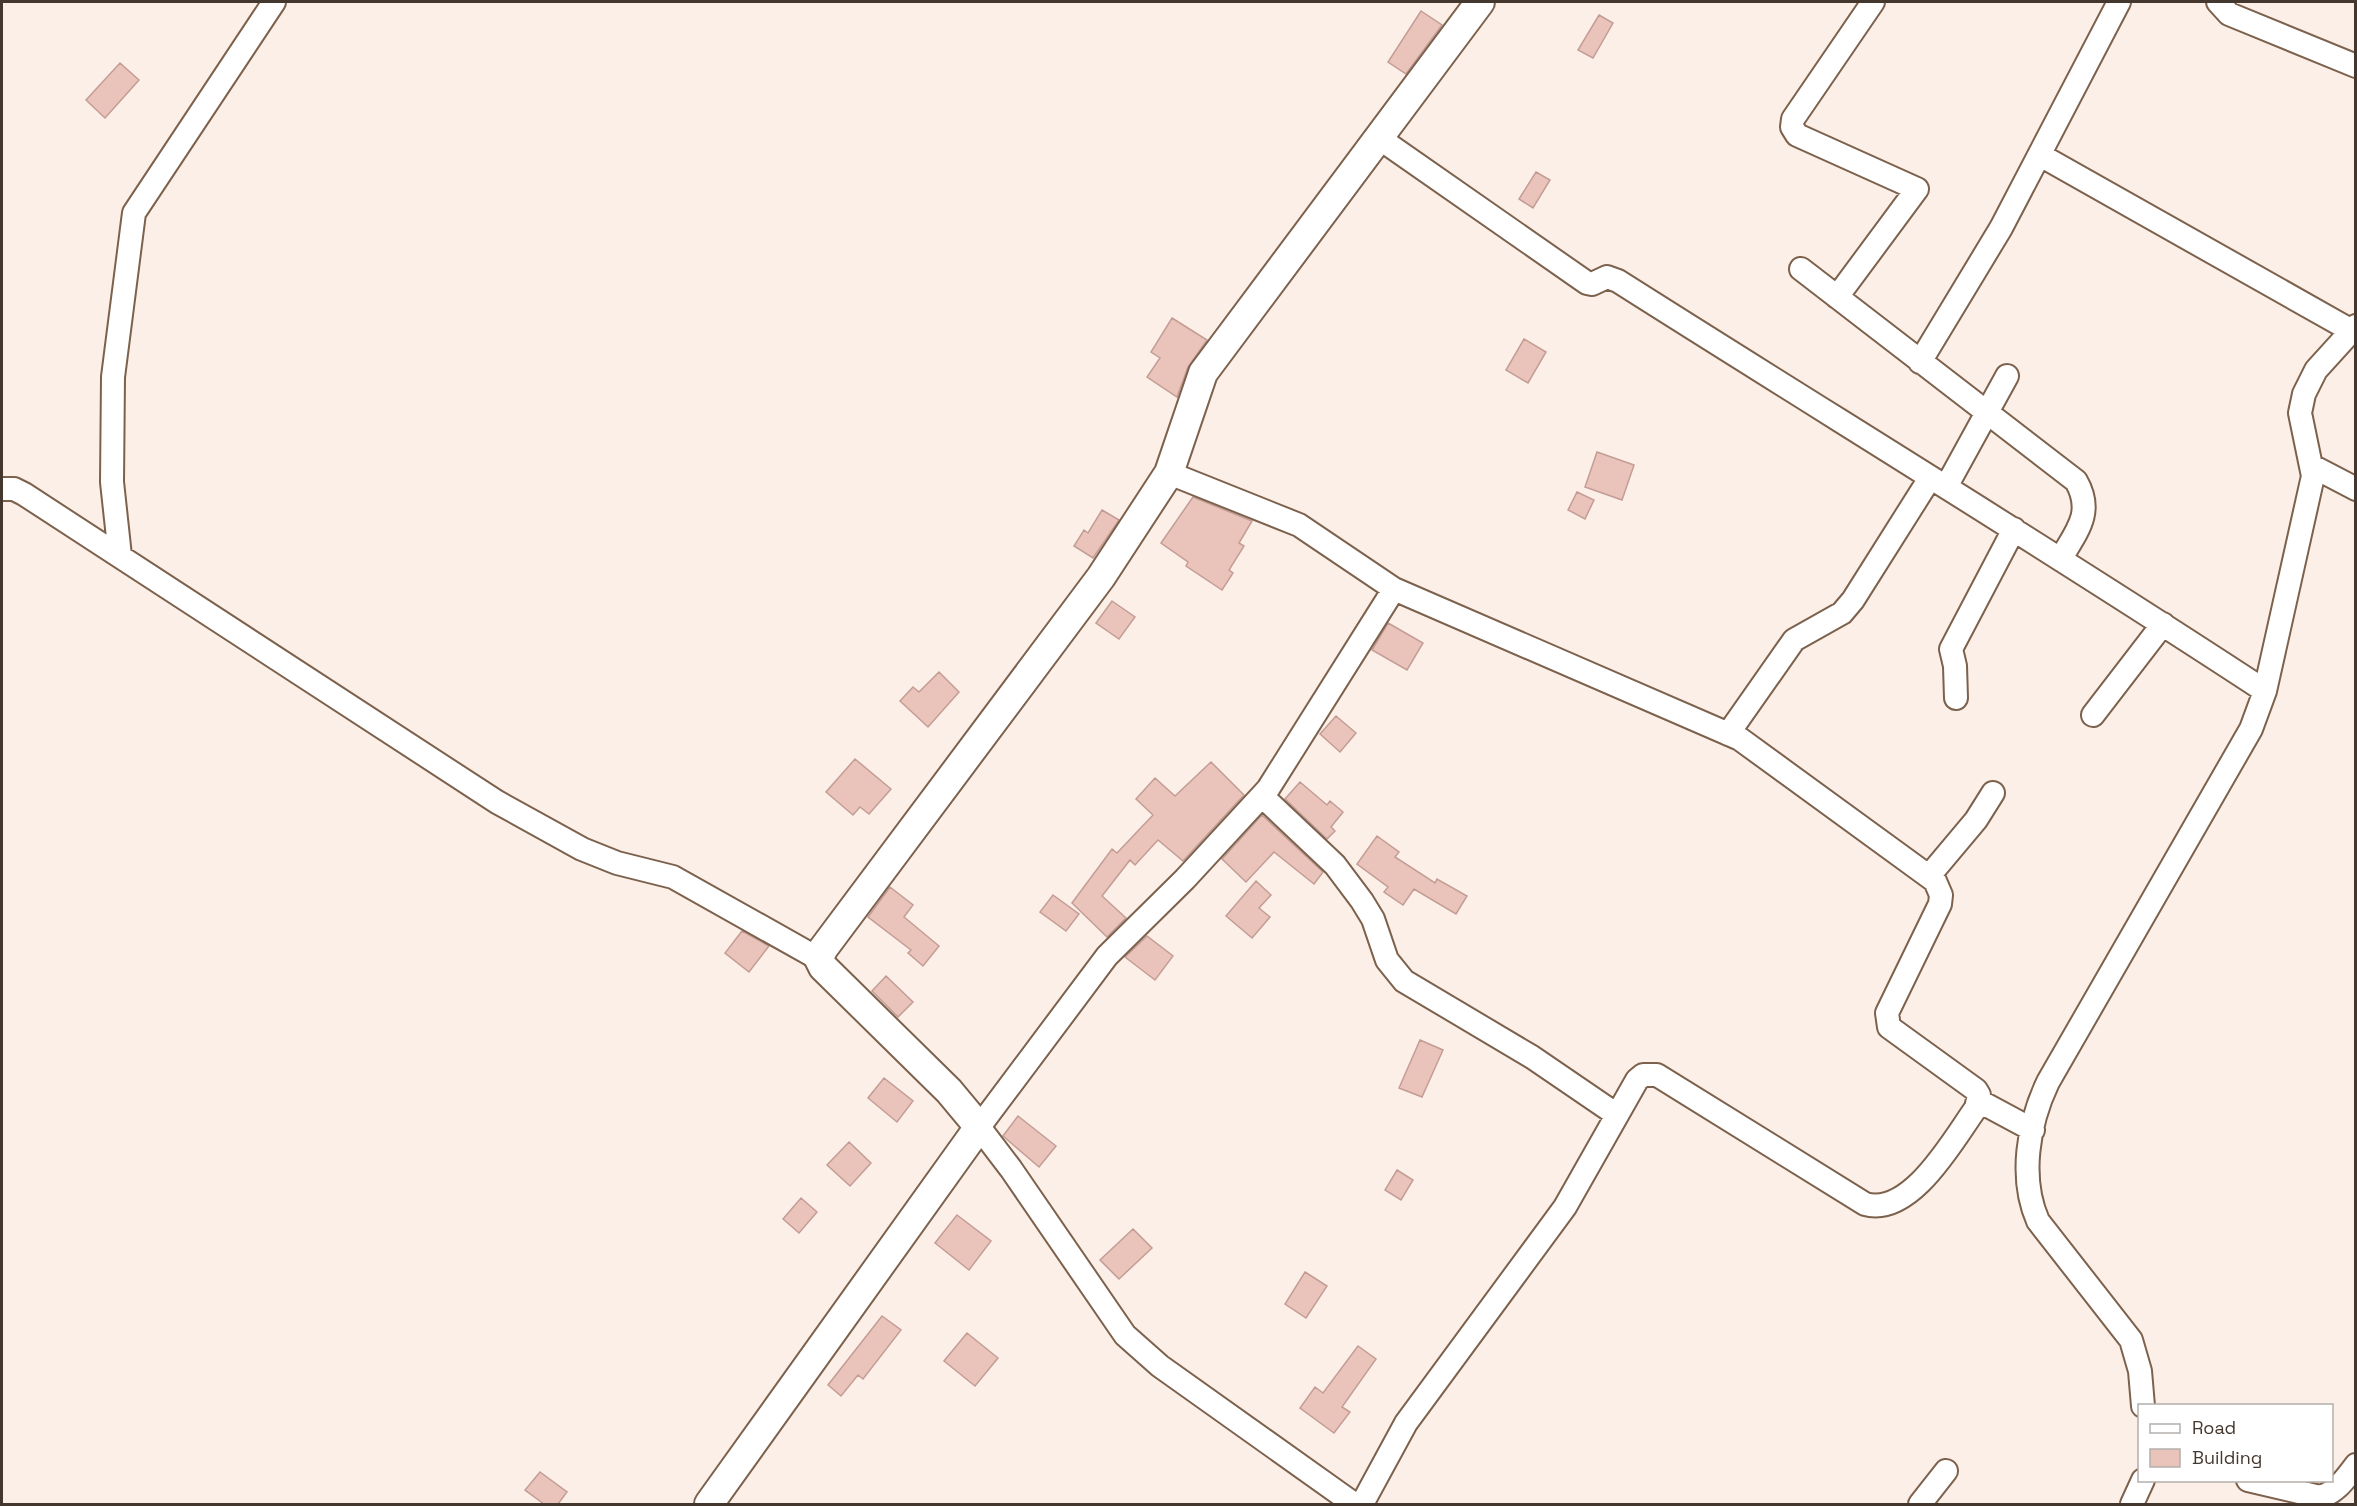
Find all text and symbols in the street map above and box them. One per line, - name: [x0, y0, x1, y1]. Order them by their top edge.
- legend: [2138, 1404, 2333, 1482]
- text: Road: [2192, 1416, 2236, 1439]
- text: Building: [2192, 1446, 2262, 1469]

